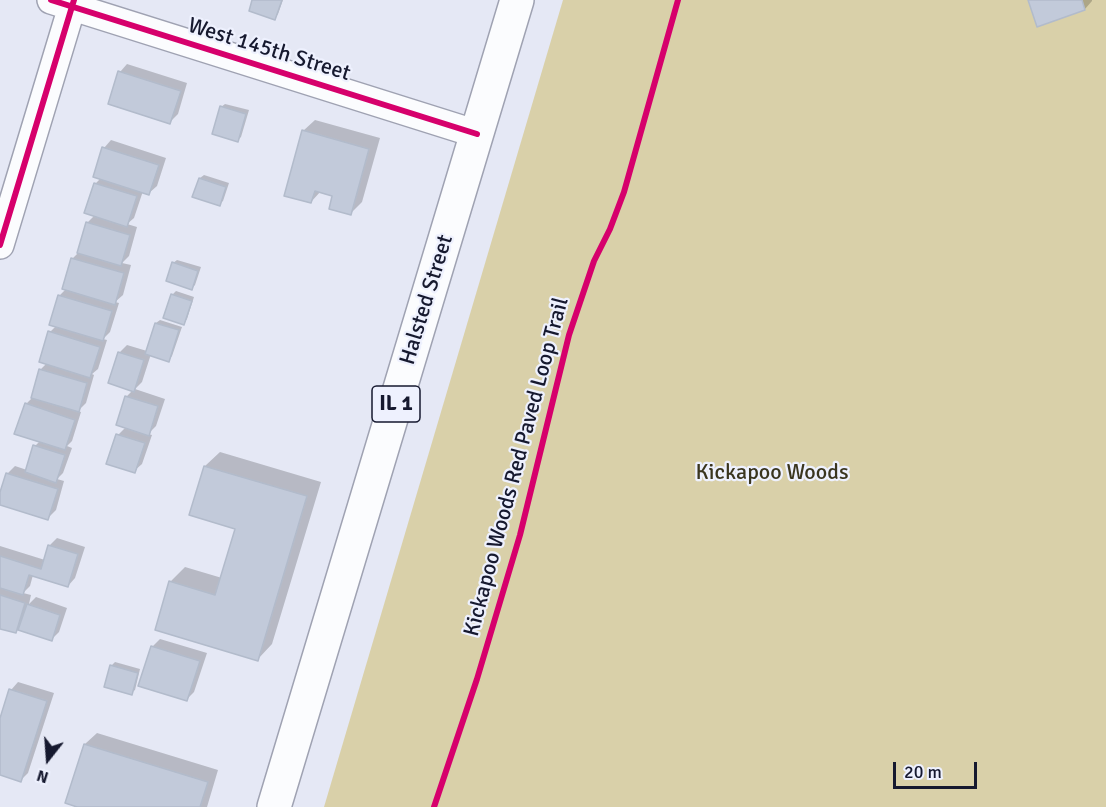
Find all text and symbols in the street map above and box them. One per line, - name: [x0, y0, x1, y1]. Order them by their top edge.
- street label: West 145th Street: [185, 13, 353, 87]
- street label: Halsted Street: [395, 232, 459, 368]
- street label: Kickapoo Woods Red Paved Loop Trail: [459, 295, 575, 639]
- road number: IL 1: [372, 386, 420, 422]
- park label: Kickapoo Woods: [695, 460, 849, 486]
- north arrow: [18, 729, 78, 789]
- scale bar: [896, 750, 980, 788]
- text: 20 m: [904, 761, 942, 783]
- text: N: [34, 765, 51, 787]

